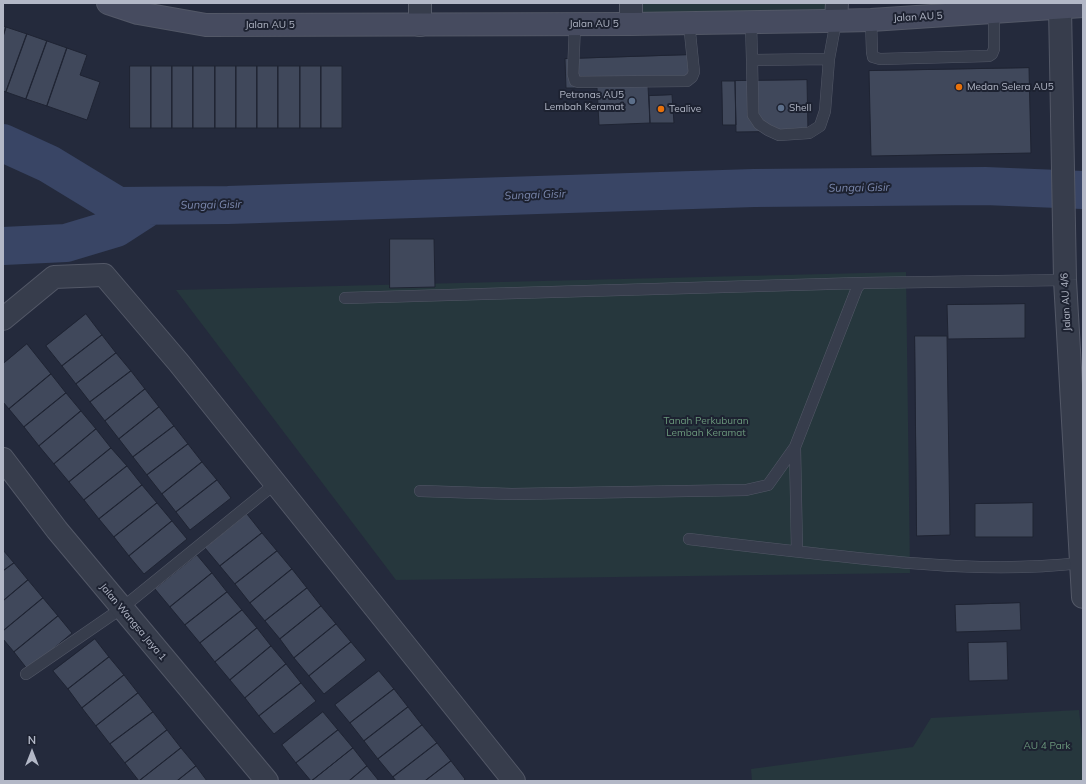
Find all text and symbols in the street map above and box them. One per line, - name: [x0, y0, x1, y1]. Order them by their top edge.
- street label: Jalan AU 5: [893, 10, 943, 24]
- street label: Jalan AU 5: [569, 18, 619, 30]
- street label: Jalan AU 5: [245, 19, 295, 31]
- place label: Medan Selera AU5: [967, 81, 1054, 93]
- marker: Medan Selera AU5: [954, 82, 964, 92]
- place label: Petronas AU5 Lembah Keramat: [544, 89, 624, 112]
- marker: Petronas AU5 Lembah Keramat: [627, 96, 637, 106]
- place label: Shell: [789, 102, 811, 114]
- place label: Tealive: [669, 103, 701, 115]
- marker: Shell: [776, 103, 786, 113]
- marker: Tealive: [656, 104, 666, 114]
- water label: Sungai Gisir: [828, 181, 890, 195]
- water label: Sungai Gisir: [504, 187, 566, 203]
- water label: Sungai Gisir: [180, 198, 242, 212]
- street label: Jalan AU 4/6: [1058, 273, 1074, 331]
- park label: Tanah Perkuburan Lembah Keramat: [663, 415, 749, 438]
- street label: Jalan Wangsa Jaya 1: [97, 581, 169, 663]
- north arrow: [12, 732, 52, 772]
- text: N: [28, 733, 36, 747]
- park label: AU 4 Park: [1024, 740, 1070, 752]

